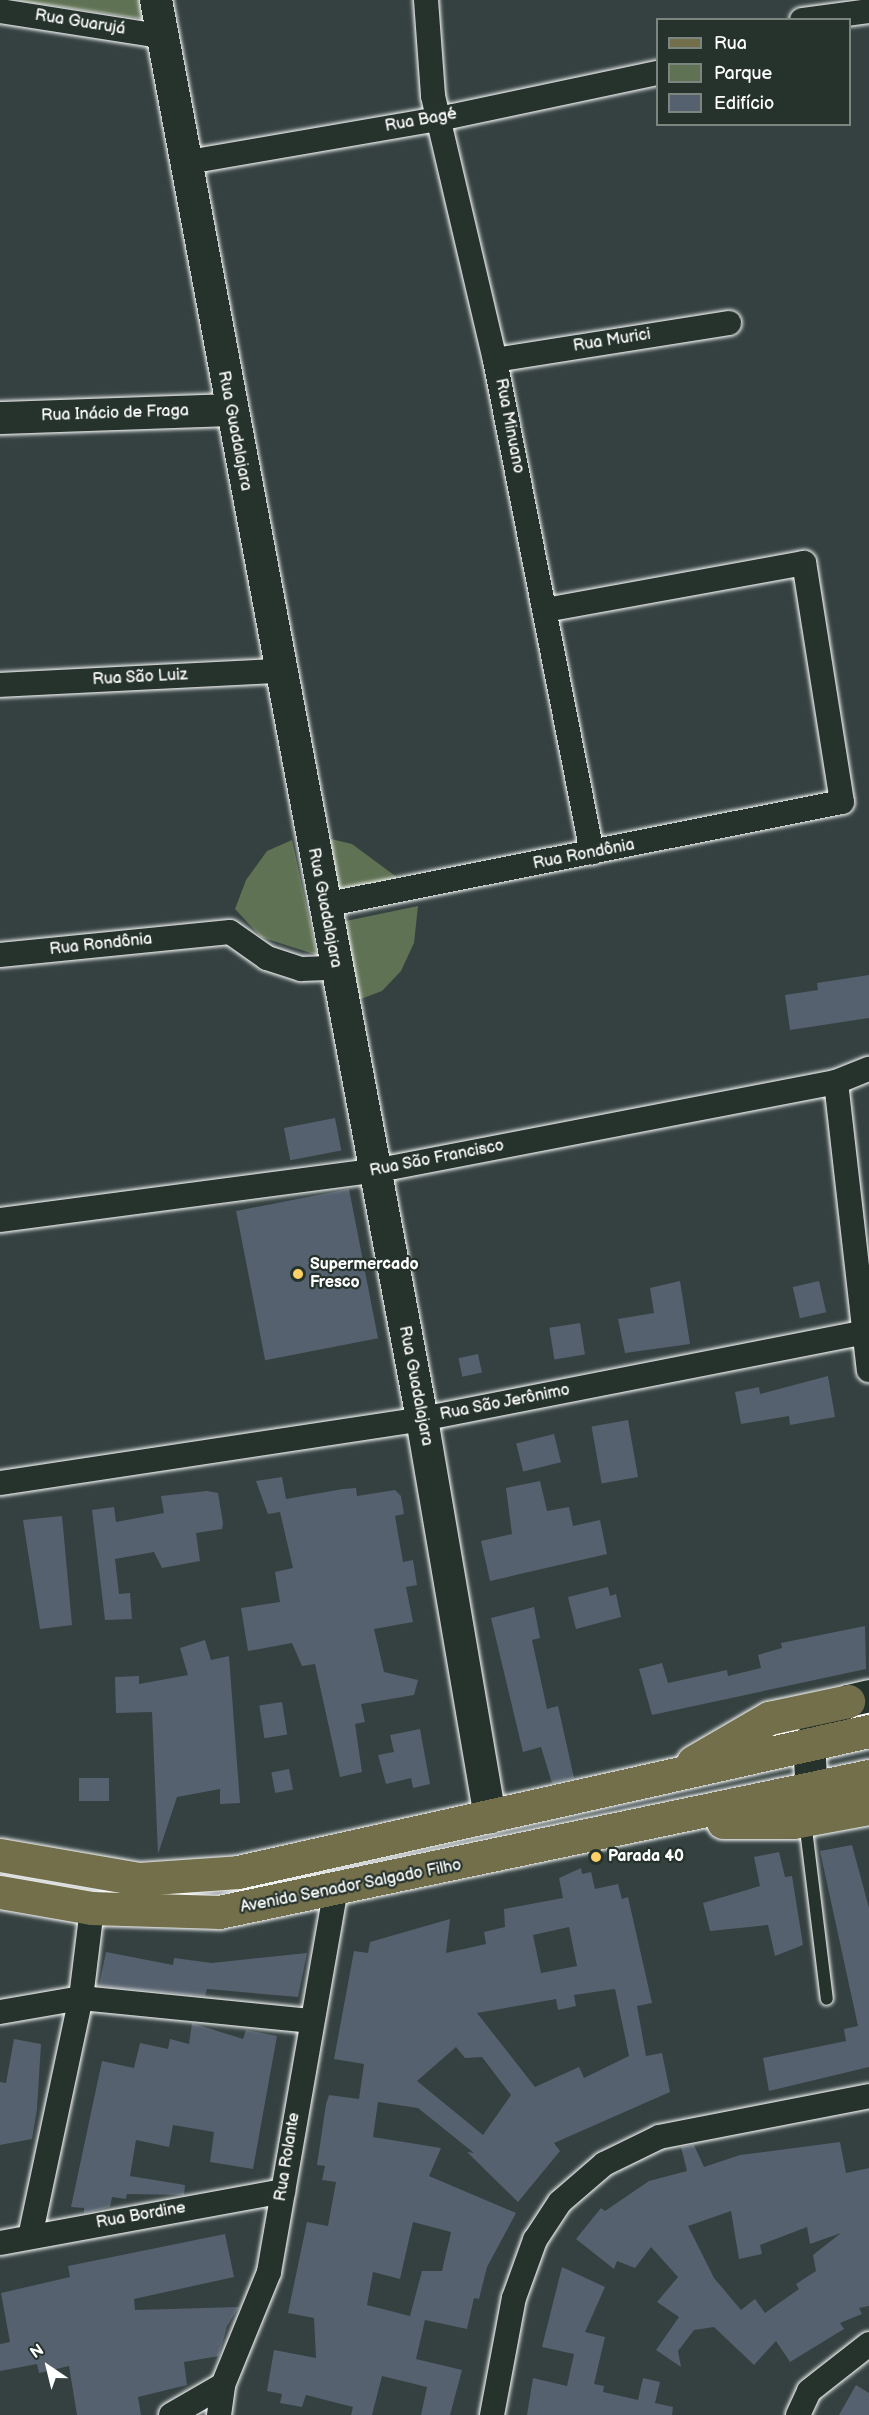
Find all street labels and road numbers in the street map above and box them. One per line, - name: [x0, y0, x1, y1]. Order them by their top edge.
- street label: Rua Guarujá: [33, 6, 127, 40]
- street label: Rua Bagé: [384, 105, 458, 137]
- street label: Rua Murici: [572, 325, 652, 357]
- street label: Rua Guadalajara: [213, 369, 255, 493]
- street label: Rua Minuano: [490, 377, 528, 475]
- street label: Rua Inácio de Fraga: [41, 402, 189, 426]
- street label: Rua São Luiz: [92, 666, 188, 690]
- street label: Rua Rondônia: [532, 836, 636, 874]
- street label: Rua Guadalajara: [303, 846, 345, 970]
- street label: Rua Rondônia: [49, 930, 153, 960]
- street label: Rua São Francisco: [368, 1137, 506, 1181]
- street label: Rua Guadalajara: [394, 1324, 436, 1448]
- street label: Rua São Jerônimo: [438, 1381, 572, 1425]
- street label: Avenida Senador Salgado Filho: [239, 1856, 463, 1918]
- street label: Rua Rolante: [272, 2111, 304, 2203]
- street label: Rua Bordine: [95, 2199, 187, 2233]

